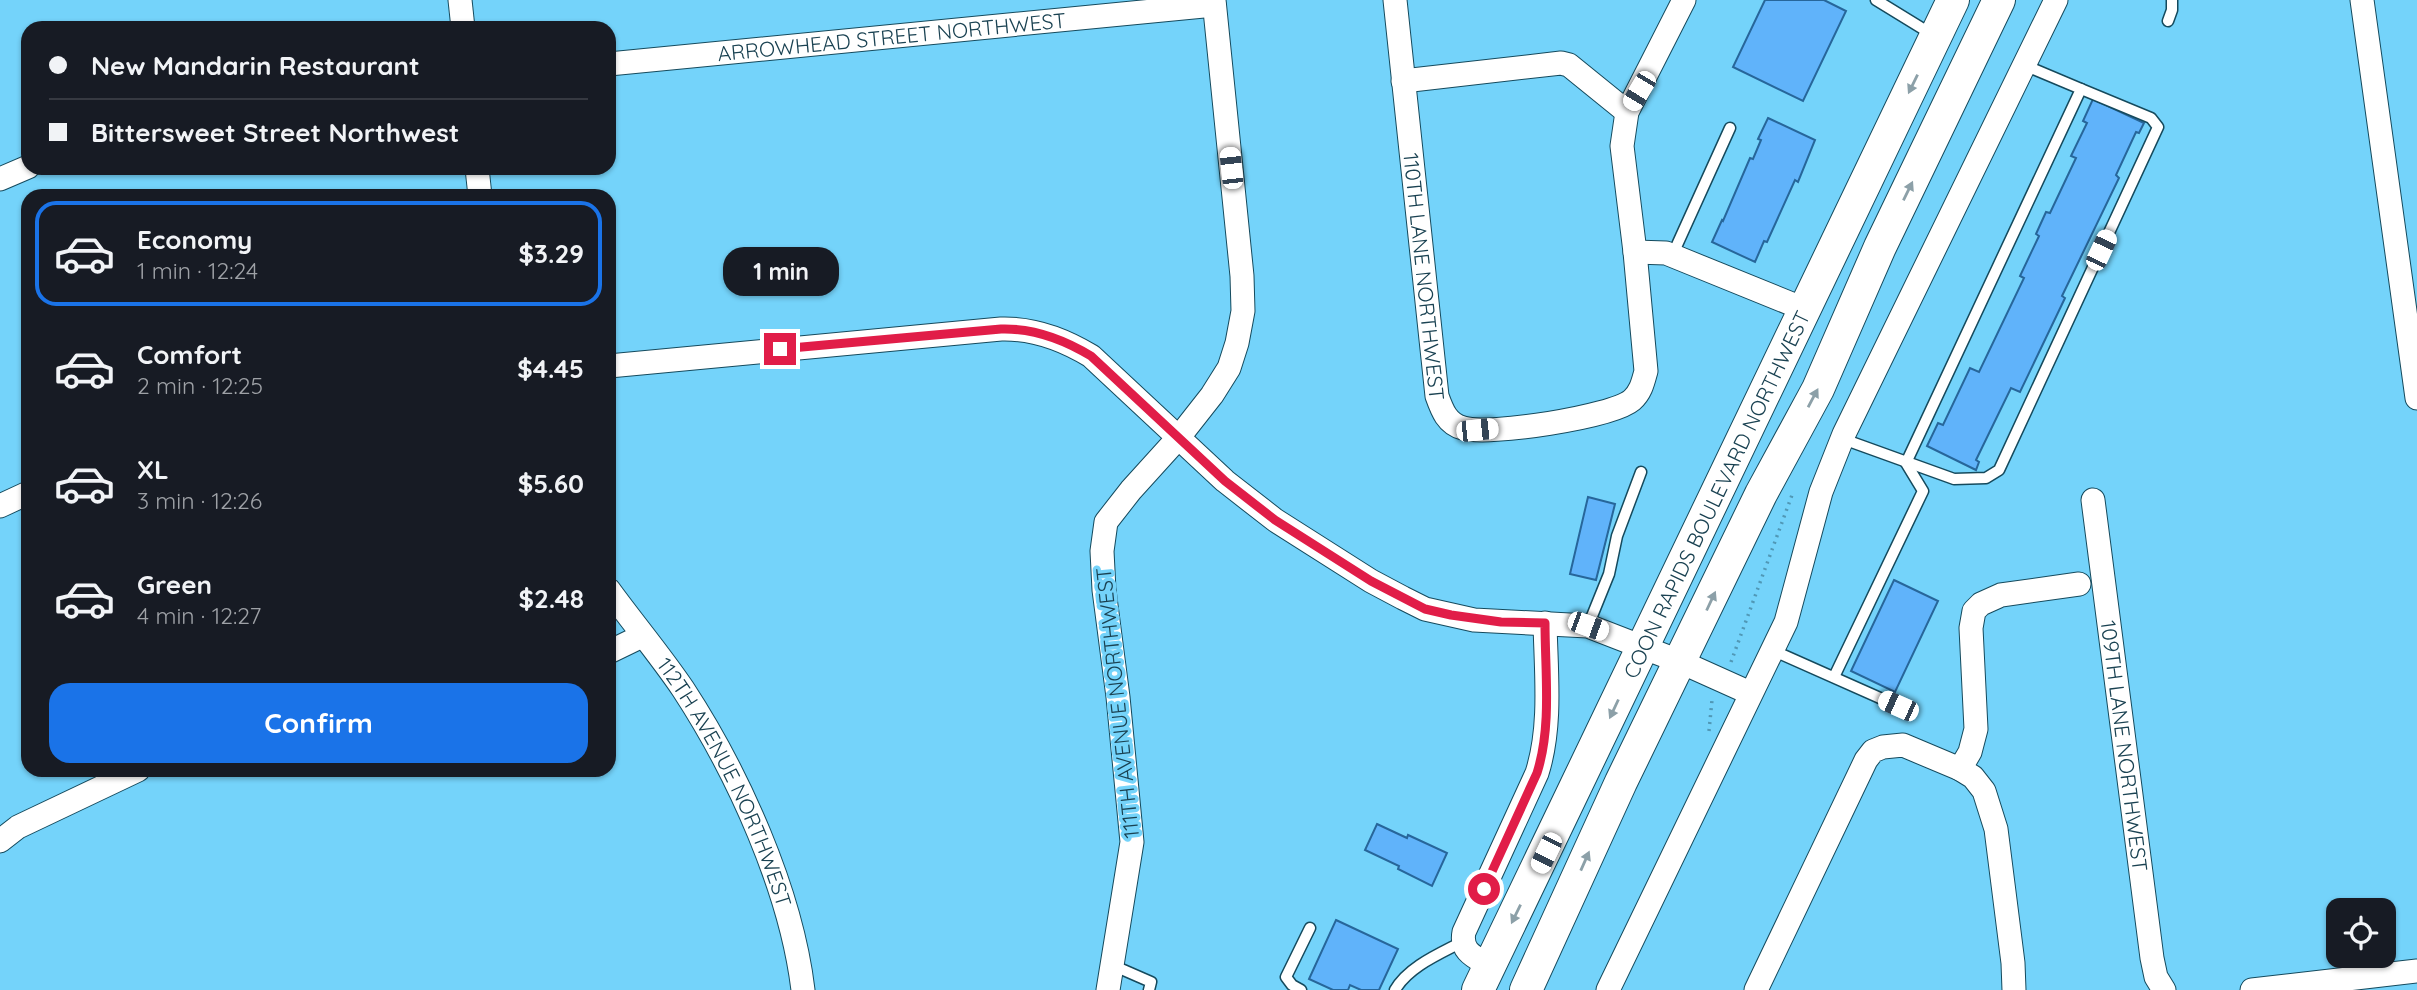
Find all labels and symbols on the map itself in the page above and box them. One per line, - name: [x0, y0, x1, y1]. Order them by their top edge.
- street label: ARROWHEAD STREET NORTHWEST: [716, 7, 1067, 66]
- car: [1620, 68, 1659, 114]
- one-way arrow: [1907, 73, 1918, 94]
- car: [1219, 146, 1244, 190]
- street label: 110TH LANE NORTHWEST: [1398, 151, 1450, 401]
- one-way arrow: [1902, 181, 1913, 201]
- car: [2083, 227, 2120, 273]
- callout: 1 min: [722, 247, 838, 296]
- street label: COON RAPIDS BOULEVARD NORTHWEST: [1617, 306, 1815, 682]
- route end: [764, 333, 796, 365]
- one-way arrow: [1807, 388, 1819, 407]
- car: [1456, 417, 1499, 443]
- street label: 111TH AVENUE NORTHWEST: [1090, 566, 1144, 840]
- one-way arrow: [1705, 591, 1716, 611]
- car: [1565, 609, 1612, 643]
- street label: 109TH LANE NORTHWEST: [2096, 619, 2154, 873]
- street label: 112TH AVENUE NORTHWEST: [652, 652, 797, 910]
- car: [1875, 688, 1922, 724]
- one-way arrow: [1608, 699, 1620, 719]
- car: [1528, 830, 1565, 876]
- one-way arrow: [1579, 851, 1591, 871]
- route start: [1468, 873, 1500, 905]
- one-way arrow: [1510, 904, 1521, 924]

